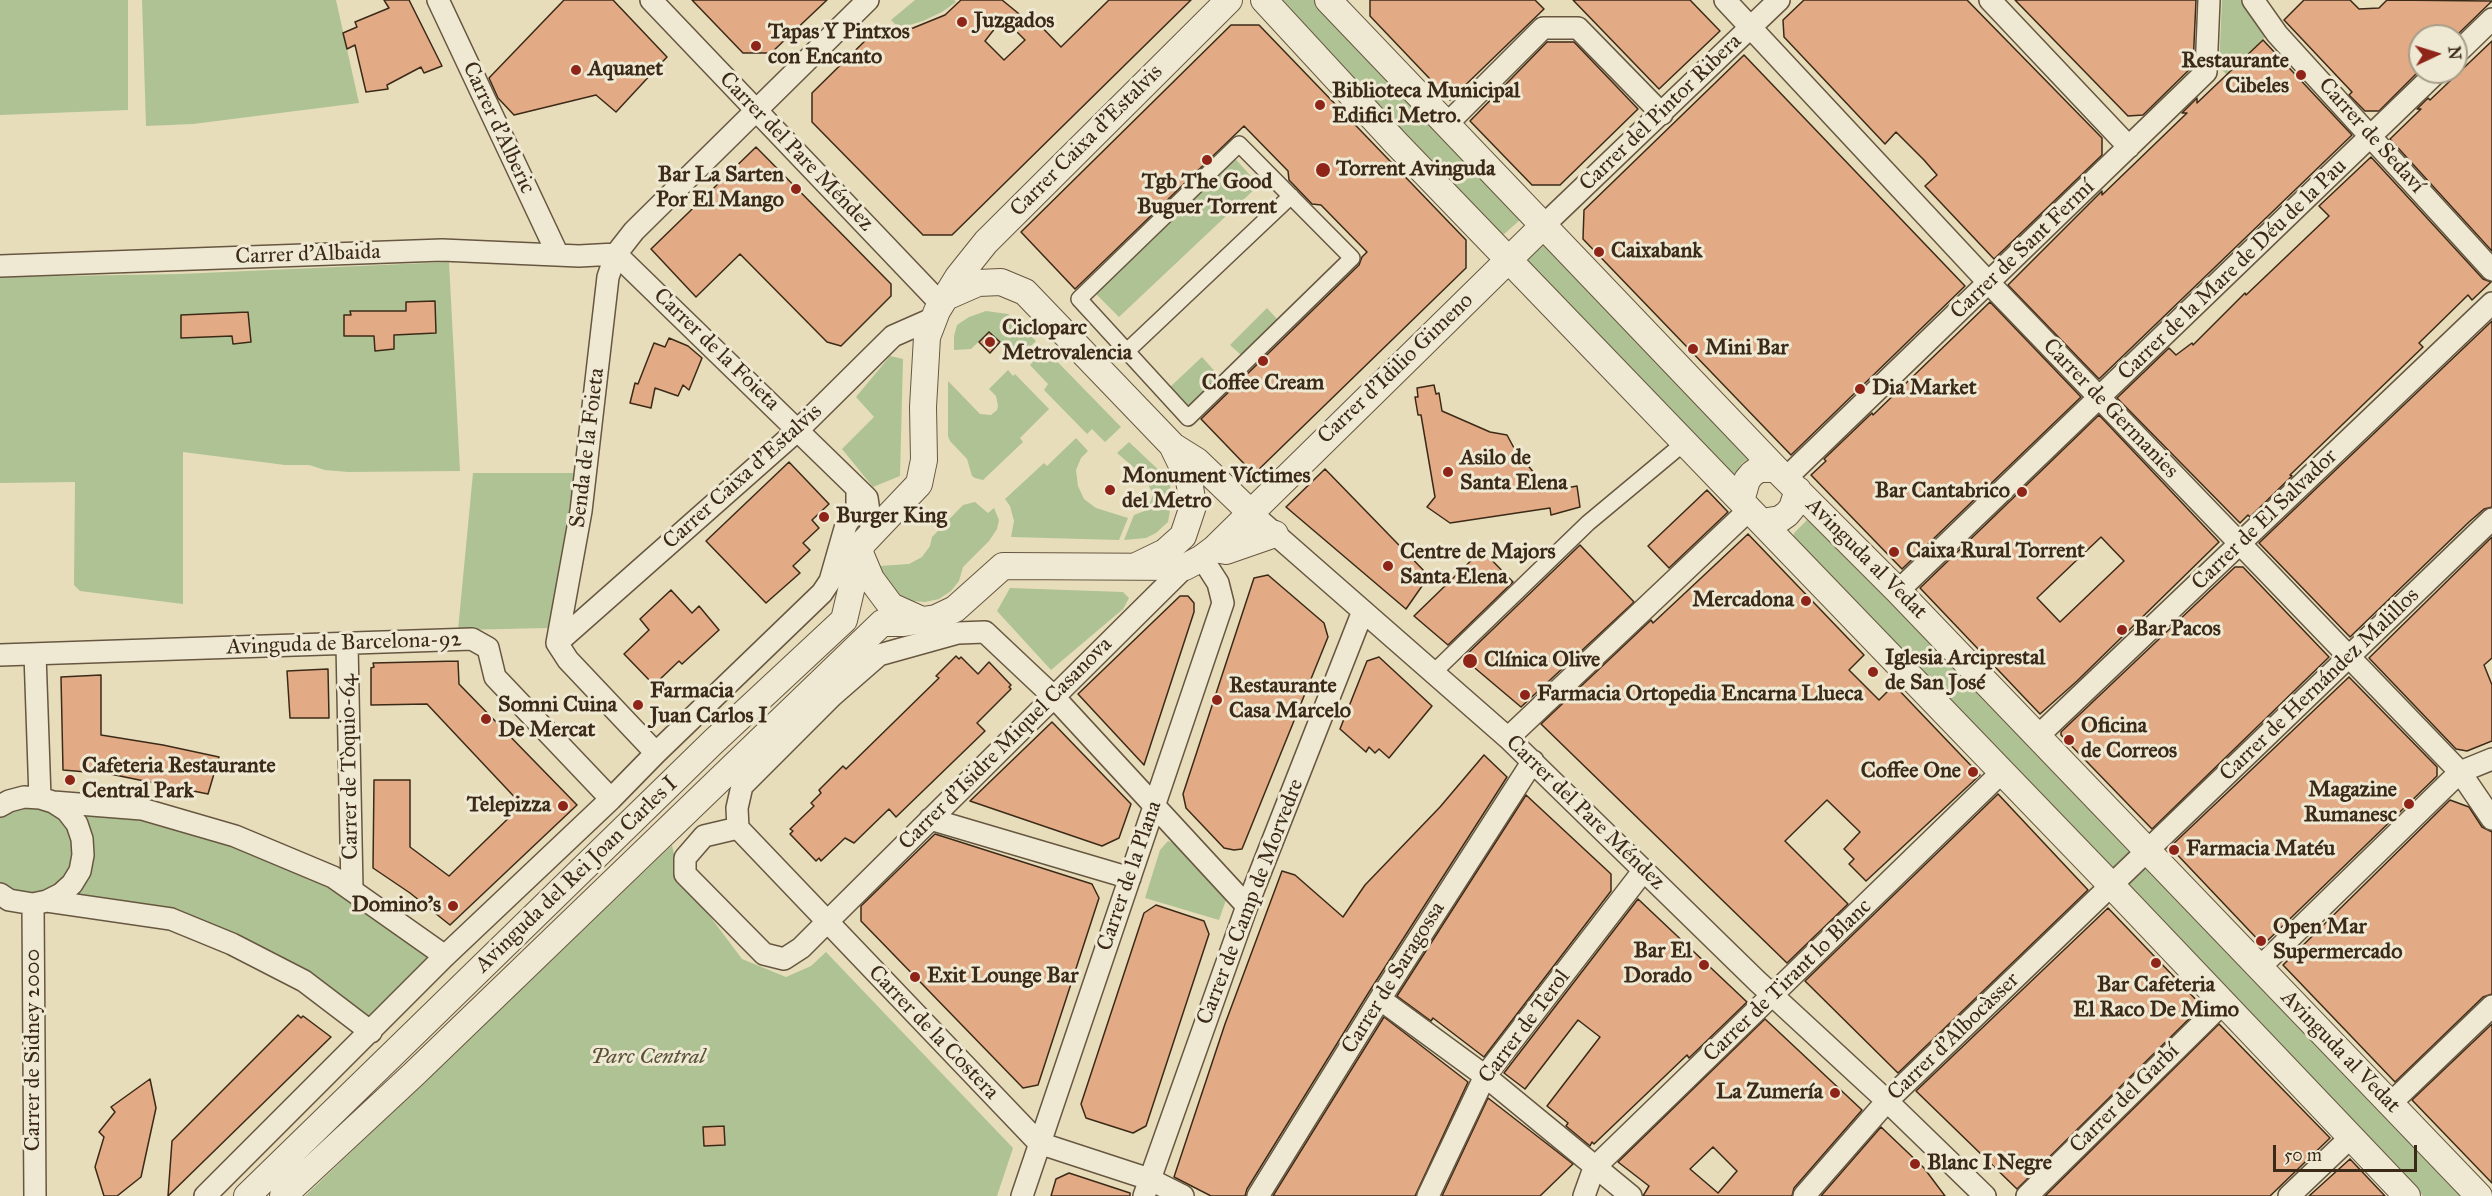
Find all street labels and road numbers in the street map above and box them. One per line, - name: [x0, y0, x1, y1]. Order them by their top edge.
- street label: Carrer del Pintor Ribera: [1575, 29, 1747, 197]
- street label: Carrer d'Alberic: [456, 58, 540, 198]
- street label: Carrer Caixa d'Estalvis: [1005, 59, 1169, 223]
- street label: Carrer del Pare Méndez: [713, 67, 879, 237]
- street label: Carrer de Sedaví: [2312, 73, 2430, 199]
- street label: Carrer de la Mare de Déu de la Pau: [2113, 154, 2353, 386]
- street label: Carrer de Sant Fermí: [1946, 175, 2100, 325]
- street label: Carrer d'Albaida: [235, 239, 381, 271]
- street label: Carrer de la Foieta: [647, 283, 785, 417]
- street label: Carrer d'Idilio Gimeno: [1313, 288, 1479, 450]
- street label: Carrer de Germanies: [2037, 334, 2183, 484]
- street label: Senda de la Foieta: [565, 366, 611, 530]
- street label: Carrer Caixa d'Estalvis: [658, 399, 828, 555]
- street label: Carrer de El Salvador: [2187, 444, 2343, 596]
- street label: Avinguda al Vedat: [1800, 493, 1932, 625]
- street label: Carrer de Hernández Malillos: [2215, 583, 2425, 787]
- street label: Avinguda de Barcelona-92: [226, 627, 462, 661]
- street label: Carrer d'Isidre Miquel Casanova: [894, 632, 1118, 856]
- street label: Carrer de Tòquio-64: [335, 674, 365, 860]
- street label: Carrer del Pare Méndez: [1500, 730, 1670, 896]
- street label: Avinguda del Rei Joan Carles I: [470, 771, 684, 979]
- street label: Carrer de Camp de Morvedre: [1192, 775, 1310, 1029]
- street label: Carrer de la Plana: [1092, 798, 1168, 954]
- street label: Carrer de Tirant lo Blanc: [1698, 894, 1878, 1068]
- street label: Carrer de Saragossa: [1337, 897, 1451, 1059]
- street label: Carrer de Sidney 2000: [21, 949, 47, 1151]
- street label: Carrer de la Costera: [862, 960, 1004, 1106]
- street label: Carrer de Terol: [1474, 965, 1576, 1089]
- street label: Carrer d'Albocàsser: [1883, 967, 2025, 1107]
- street label: Avinguda al Vedat: [2275, 985, 2405, 1119]
- street label: Carrer del Garbí: [2065, 1039, 2185, 1159]

